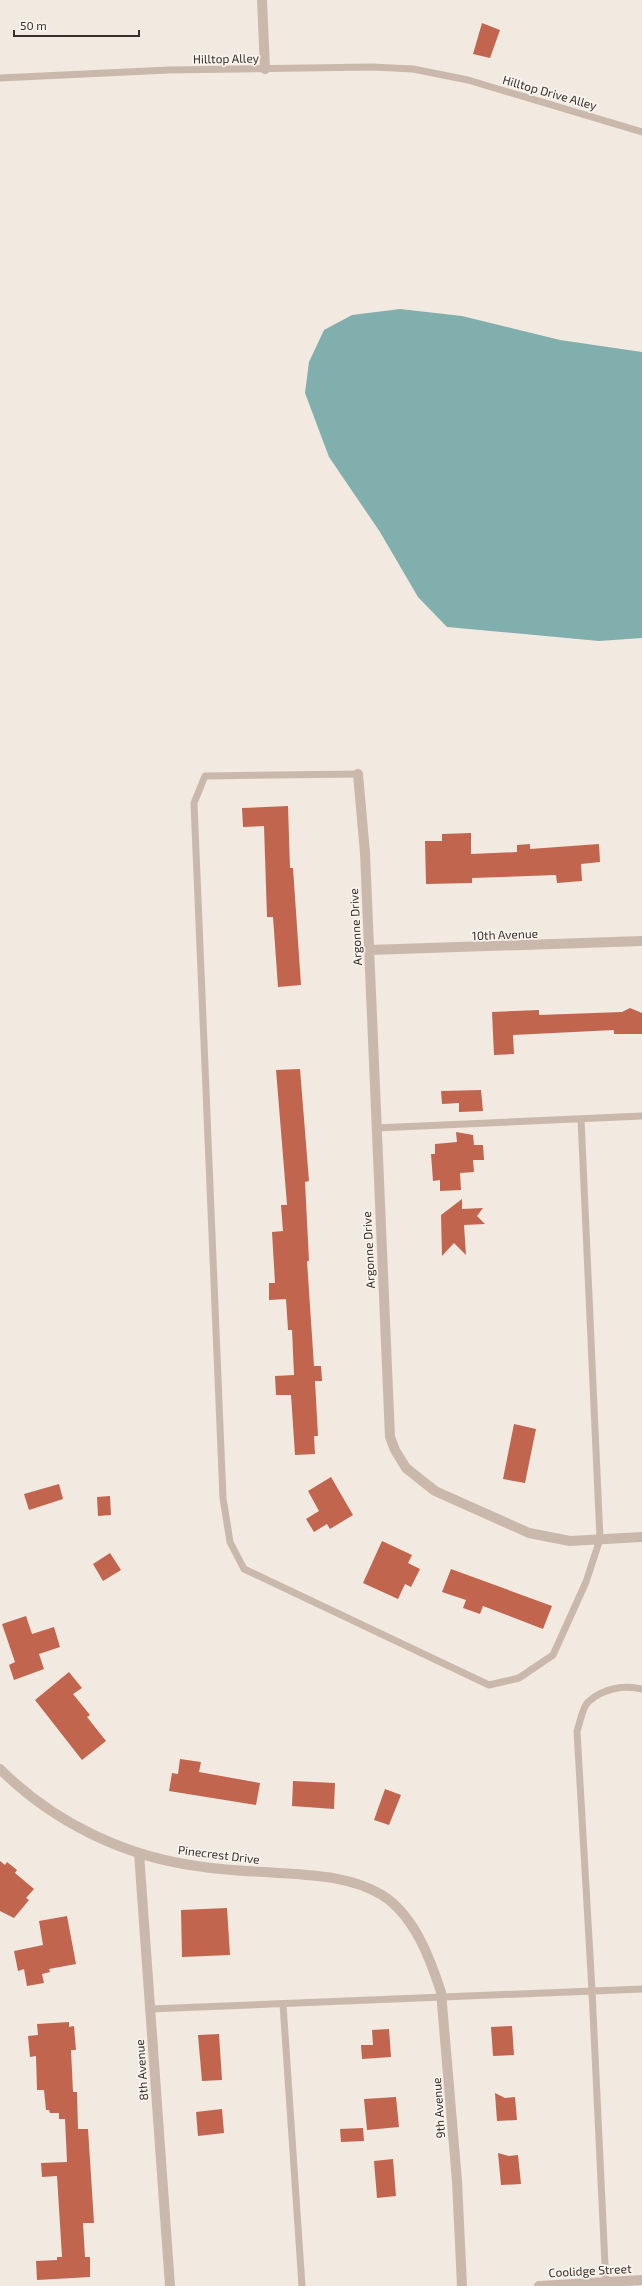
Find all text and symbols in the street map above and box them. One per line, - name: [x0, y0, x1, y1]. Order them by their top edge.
- scale bar: [14, 12, 139, 38]
- text: 50 m: [20, 18, 47, 32]
- street label: Hilltop Alley: [193, 50, 260, 66]
- street label: Hilltop Drive Alley: [501, 72, 599, 112]
- street label: Argonne Drive: [346, 888, 364, 966]
- street label: 10th Avenue: [472, 926, 538, 942]
- street label: Argonne Drive: [359, 1211, 377, 1289]
- street label: Pinecrest Drive: [177, 1842, 261, 1866]
- street label: 8th Avenue: [132, 2039, 150, 2101]
- street label: 9th Avenue: [429, 2077, 447, 2139]
- street label: Coolidge Street: [548, 2261, 632, 2279]

